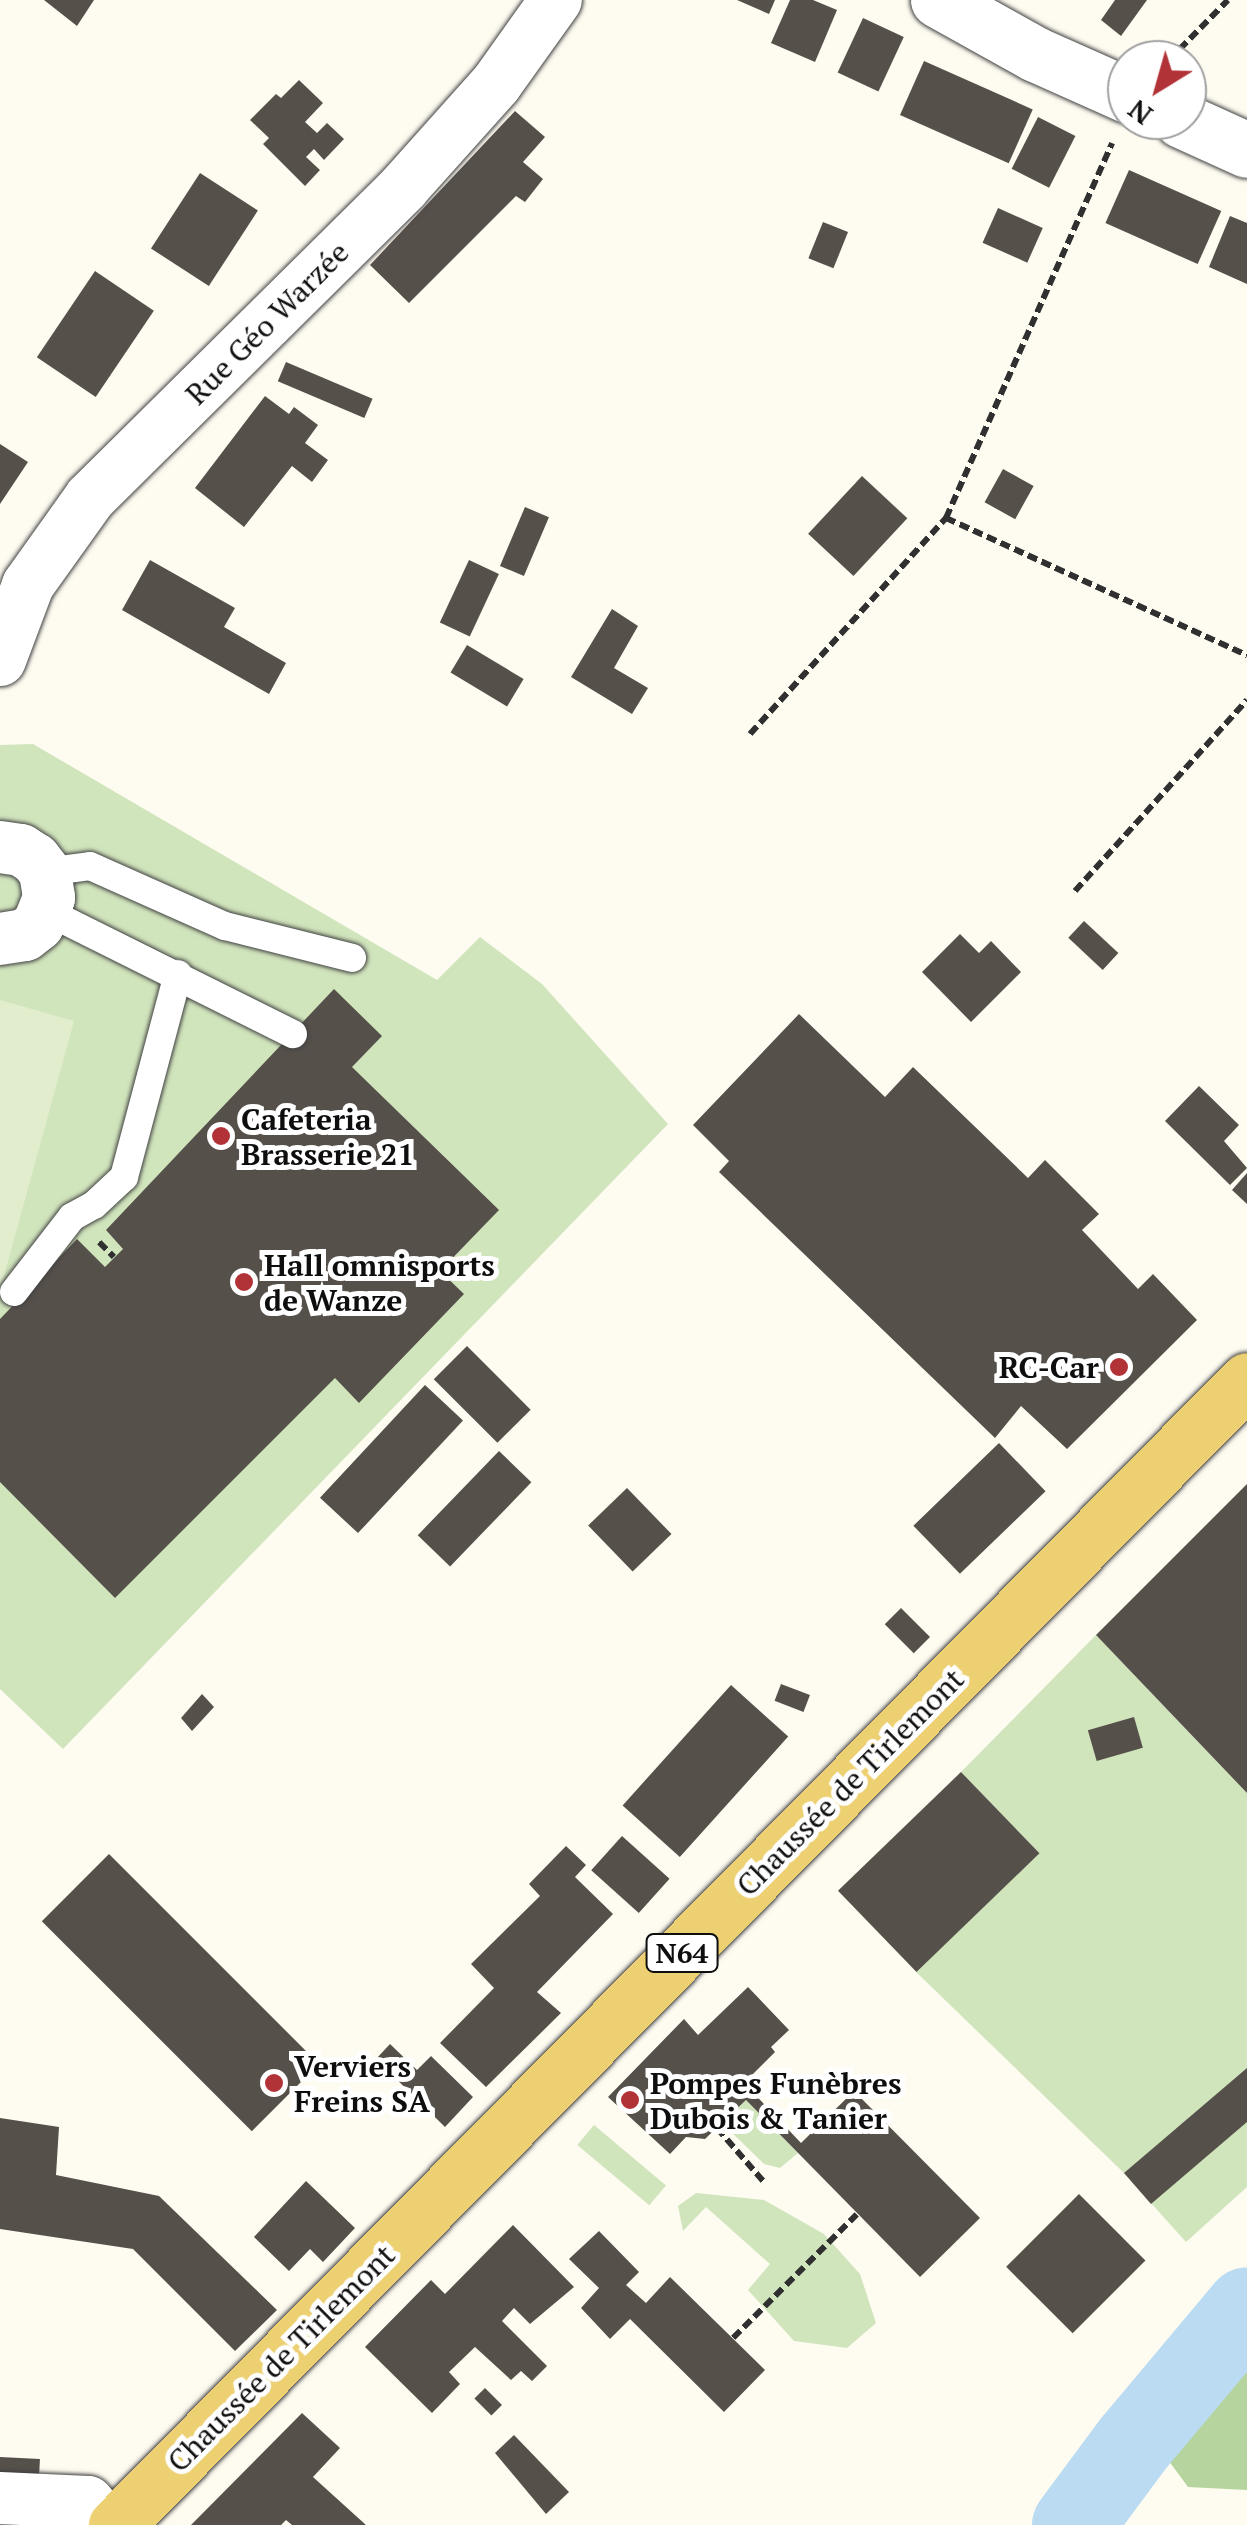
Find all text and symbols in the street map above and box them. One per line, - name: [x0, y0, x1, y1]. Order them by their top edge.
- north arrow: [1107, 40, 1207, 140]
- text: N: [1120, 92, 1159, 134]
- street label: Rue Géo Warzée: [178, 234, 356, 412]
- place label: Cafeteria Brasserie 21: [241, 1101, 414, 1172]
- marker: Cafeteria Brasserie 21: [210, 1125, 232, 1147]
- place label: Hall omnisports de Wanze: [264, 1247, 495, 1318]
- marker: Hall omnisports de Wanze: [233, 1271, 255, 1293]
- place label: RC-Car: [999, 1349, 1099, 1385]
- marker: RC-Car: [1108, 1356, 1130, 1378]
- street label: Chaussée de Tirlemont: [729, 1661, 971, 1903]
- road number: N64: [644, 1930, 720, 1976]
- place label: Verviers Freins SA: [294, 2048, 430, 2118]
- place label: Pompes Funèbres Dubois & Tanier: [650, 2065, 901, 2136]
- marker: Verviers Freins SA: [263, 2072, 285, 2094]
- marker: Pompes Funèbres Dubois & Tanier: [619, 2089, 641, 2111]
- street label: Chaussée de Tirlemont: [160, 2237, 402, 2479]

